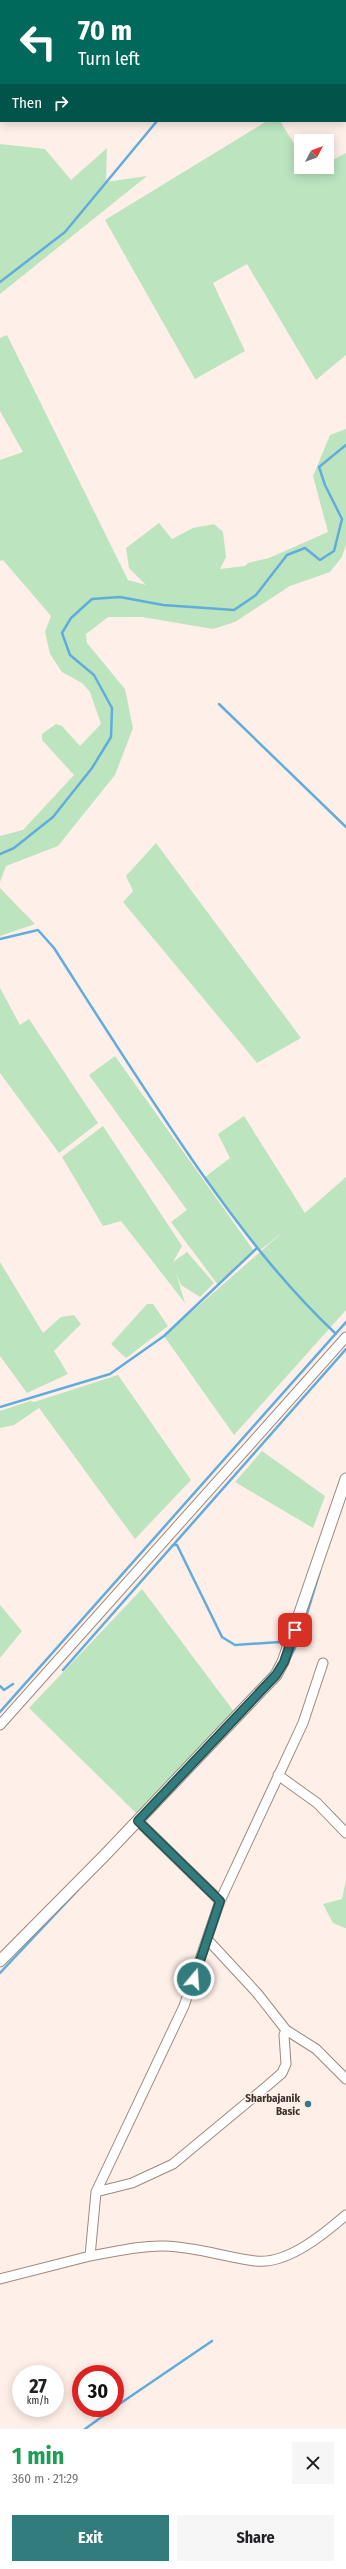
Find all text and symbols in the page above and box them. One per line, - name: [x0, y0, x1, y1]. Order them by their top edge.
- text: 70 m: [78, 14, 132, 47]
- icon: left: [12, 16, 64, 68]
- text: Turn left: [78, 48, 140, 70]
- icon: right: [50, 92, 72, 114]
- text: Then: [12, 94, 42, 112]
- north arrow: [294, 134, 334, 174]
- map controls: [294, 134, 334, 174]
- pin: [278, 1613, 312, 1647]
- icon: arrive: [284, 1619, 306, 1641]
- position arrow: [173, 1958, 215, 2000]
- place label: Sharbajanik Basic: [245, 2092, 300, 2118]
- marker: Sharbajanik Basic: [303, 2099, 313, 2109]
- speed limit sign: 30: [72, 2365, 124, 2417]
- text: 27: [29, 2374, 47, 2398]
- text: km/h: [27, 2395, 49, 2407]
- text: 1 min: [12, 2442, 64, 2470]
- button: close: [292, 2442, 334, 2484]
- text: 360 m · 21:29: [12, 2471, 78, 2486]
- button: Exit: [12, 2515, 169, 2561]
- button: Share: [177, 2515, 334, 2561]

